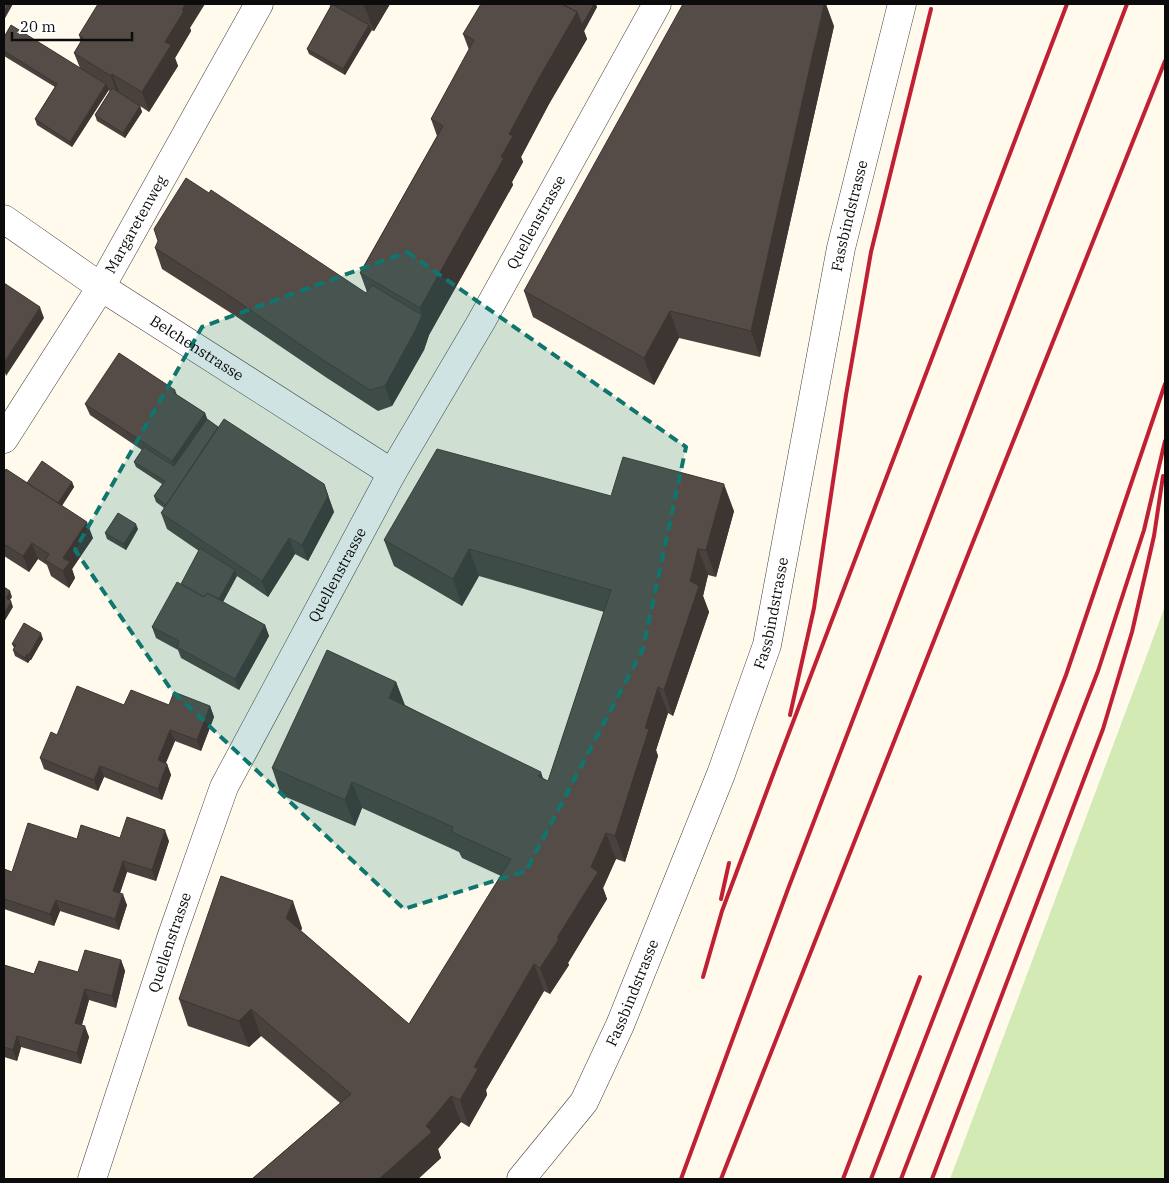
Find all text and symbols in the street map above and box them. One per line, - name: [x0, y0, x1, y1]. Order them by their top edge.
- scale bar: [12, 10, 132, 42]
- text: 20 m: [20, 17, 56, 36]
- street label: Fassbindstrasse: [827, 158, 872, 273]
- street label: Margaretenweg: [101, 172, 171, 277]
- street label: Quellenstrasse: [502, 172, 569, 272]
- street label: Belchenstrasse: [147, 311, 247, 385]
- street label: Quellenstrasse: [304, 524, 370, 626]
- street label: Fassbindstrasse: [749, 556, 792, 672]
- street label: Quellenstrasse: [144, 890, 195, 995]
- street label: Fassbindstrasse: [601, 936, 663, 1049]

